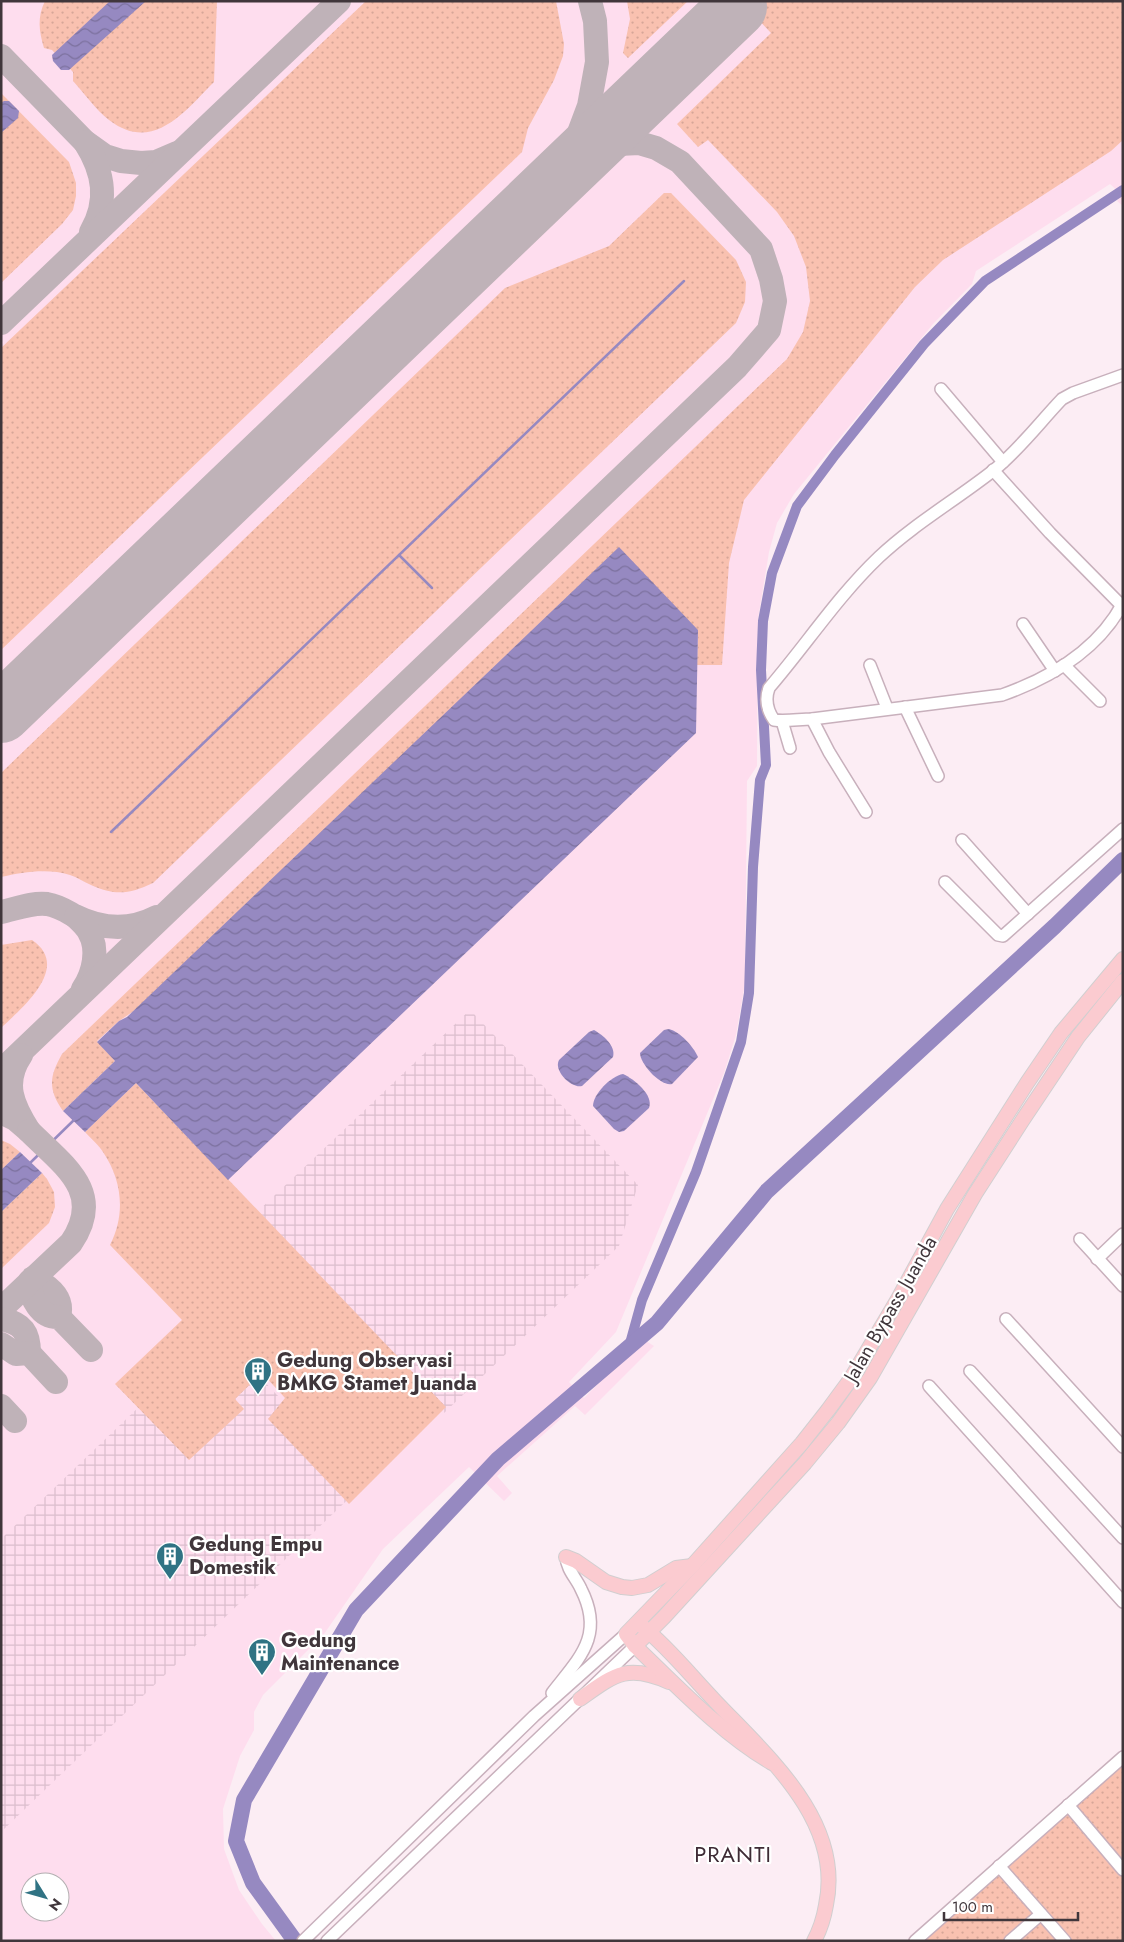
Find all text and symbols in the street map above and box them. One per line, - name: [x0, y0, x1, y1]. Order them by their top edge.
- street label: Jalan Bypass Juanda: [835, 1231, 944, 1390]
- place label: Gedung Observasi BMKG Stamet Juanda: [277, 1346, 477, 1398]
- building icon: Gedung Observasi BMKG Stamet Juanda: [243, 1356, 273, 1395]
- place label: Gedung Empu Domestik: [189, 1530, 323, 1582]
- building icon: Gedung Empu Domestik: [155, 1541, 185, 1580]
- place label: Gedung Maintenance: [281, 1626, 400, 1678]
- building icon: Gedung Maintenance: [247, 1637, 277, 1676]
- district label: PRANTI: [694, 1838, 772, 1870]
- north arrow: [20, 1872, 70, 1922]
- scale bar: [944, 1890, 1078, 1922]
- text: N: [44, 1894, 67, 1915]
- text: 100 m: [952, 1896, 993, 1918]

